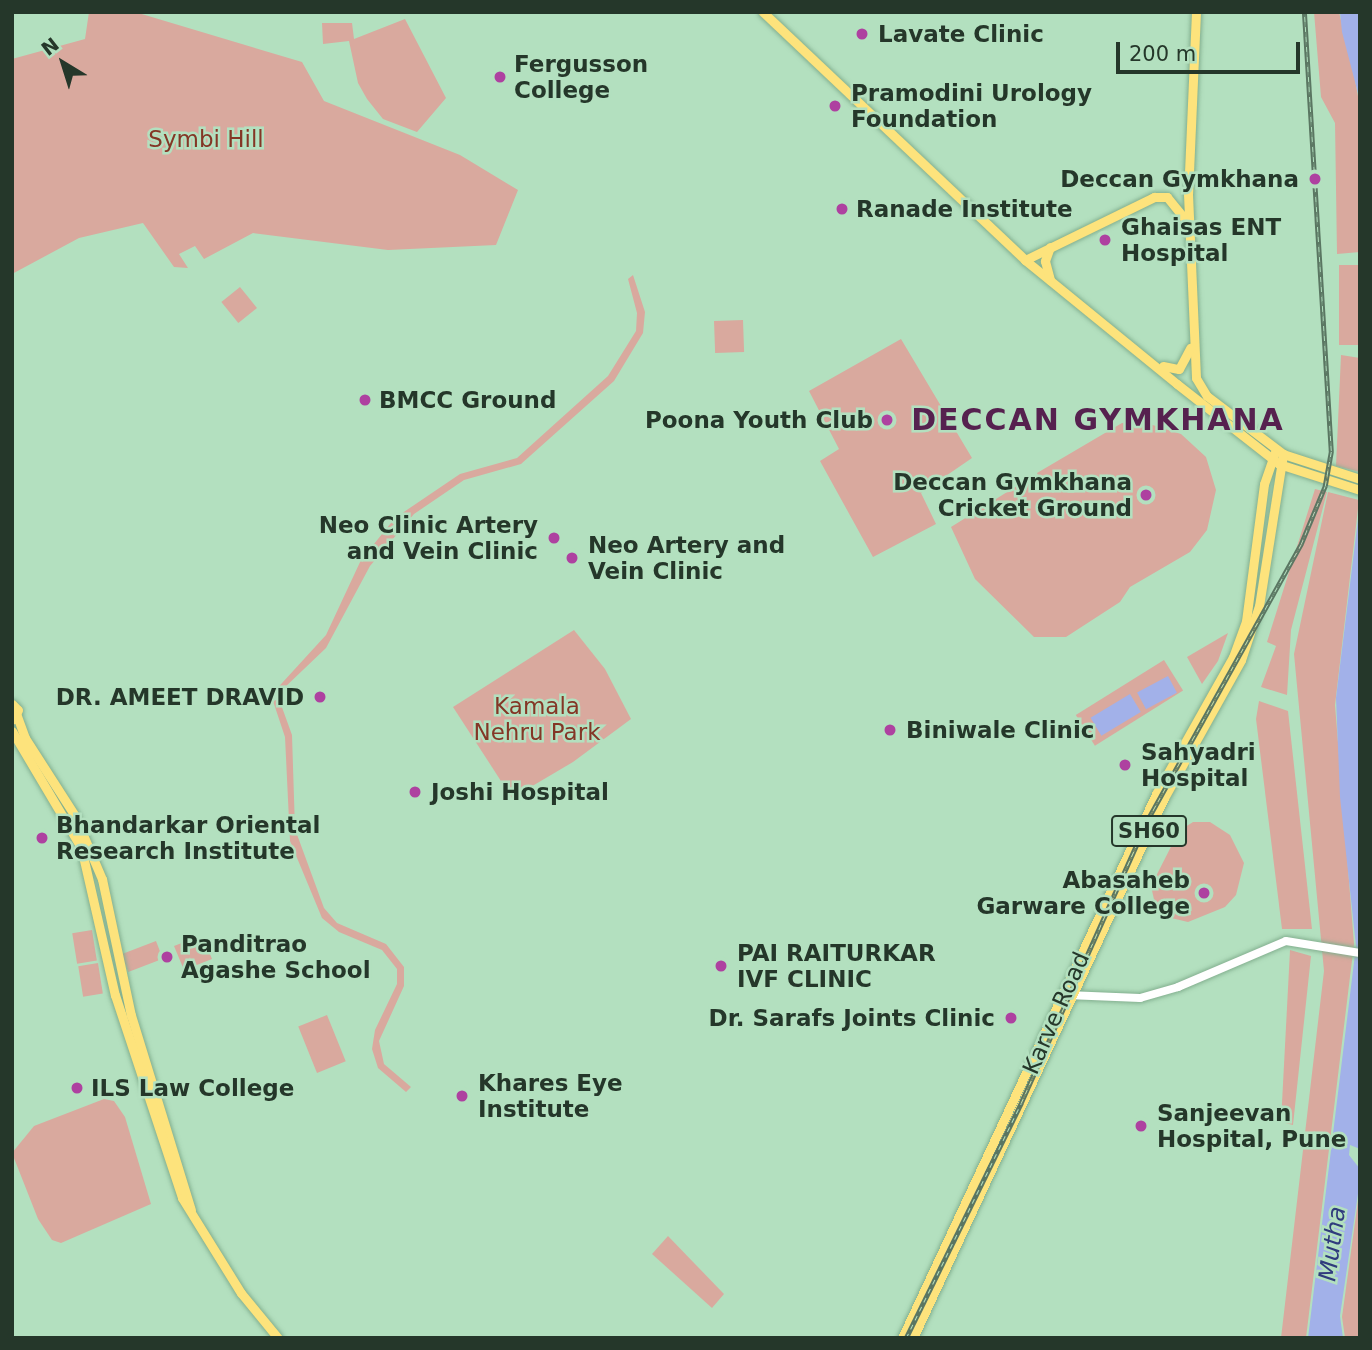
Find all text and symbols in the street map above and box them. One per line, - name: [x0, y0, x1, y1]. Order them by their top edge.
- place label: Lavate Clinic: [878, 20, 1044, 48]
- marker: Lavate Clinic: [852, 24, 872, 44]
- north arrow: [28, 28, 98, 98]
- scale bar: [1120, 28, 1304, 72]
- text: N: [37, 33, 63, 60]
- text: 200 m: [1129, 42, 1196, 66]
- place label: Fergusson College: [514, 50, 648, 104]
- marker: Fergusson College: [492, 69, 508, 85]
- place label: Pramodini Urology Foundation: [851, 79, 1092, 133]
- marker: Pramodini Urology Foundation: [825, 96, 845, 116]
- park label: Symbi Hill: [148, 125, 264, 153]
- place label: Deccan Gymkhana: [1060, 165, 1299, 193]
- marker: Deccan Gymkhana: [1305, 169, 1325, 189]
- place label: Ranade Institute: [856, 195, 1073, 223]
- marker: Ranade Institute: [834, 201, 850, 217]
- place label: Ghaisas ENT Hospital: [1121, 213, 1281, 267]
- marker: Ghaisas ENT Hospital: [1095, 230, 1115, 250]
- place label: BMCC Ground: [379, 386, 556, 414]
- marker: BMCC Ground: [357, 392, 373, 408]
- district label: DECCAN GYMKHANA: [913, 402, 1283, 438]
- place label: Poona Youth Club: [645, 406, 873, 434]
- marker: Poona Youth Club: [879, 412, 895, 428]
- place label: Deccan Gymkhana Cricket Ground: [893, 468, 1132, 522]
- marker: Deccan Gymkhana Cricket Ground: [1138, 487, 1154, 503]
- place label: Neo Clinic Artery and Vein Clinic: [319, 511, 538, 565]
- marker: Neo Clinic Artery and Vein Clinic: [544, 528, 564, 548]
- place label: Neo Artery and Vein Clinic: [588, 531, 785, 585]
- marker: Neo Artery and Vein Clinic: [562, 548, 582, 568]
- place label: DR. AMEET DRAVID: [56, 683, 304, 711]
- marker: DR. AMEET DRAVID: [310, 687, 330, 707]
- park label: Kamala Nehru Park: [474, 692, 600, 746]
- place label: Biniwale Clinic: [906, 716, 1094, 744]
- marker: Biniwale Clinic: [880, 720, 900, 740]
- place label: Sahyadri Hospital: [1141, 738, 1256, 792]
- marker: Sahyadri Hospital: [1115, 755, 1135, 775]
- place label: Joshi Hospital: [431, 778, 609, 806]
- marker: Joshi Hospital: [405, 782, 425, 802]
- place label: Bhandarkar Oriental Research Institute: [56, 811, 320, 865]
- road number: SH60: [1110, 814, 1188, 848]
- marker: Bhandarkar Oriental Research Institute: [34, 830, 50, 846]
- place label: Abasaheb Garware College: [976, 866, 1190, 920]
- marker: Abasaheb Garware College: [1196, 885, 1212, 901]
- place label: Panditrao Agashe School: [181, 930, 371, 984]
- place label: PAI RAITURKAR IVF CLINIC: [737, 939, 936, 993]
- street label: Karve Road: [1017, 948, 1095, 1078]
- marker: Panditrao Agashe School: [159, 949, 175, 965]
- marker: PAI RAITURKAR IVF CLINIC: [711, 956, 731, 976]
- place label: Dr. Sarafs Joints Clinic: [709, 1004, 995, 1032]
- marker: Dr. Sarafs Joints Clinic: [1001, 1008, 1021, 1028]
- place label: Khares Eye Institute: [478, 1069, 623, 1123]
- place label: ILS Law College: [91, 1074, 294, 1102]
- marker: ILS Law College: [69, 1080, 85, 1096]
- marker: Khares Eye Institute: [452, 1086, 472, 1106]
- place label: Sanjeevan Hospital, Pune: [1157, 1099, 1346, 1153]
- marker: Sanjeevan Hospital, Pune: [1131, 1116, 1151, 1136]
- water label: Mutha: [1314, 1205, 1352, 1283]

